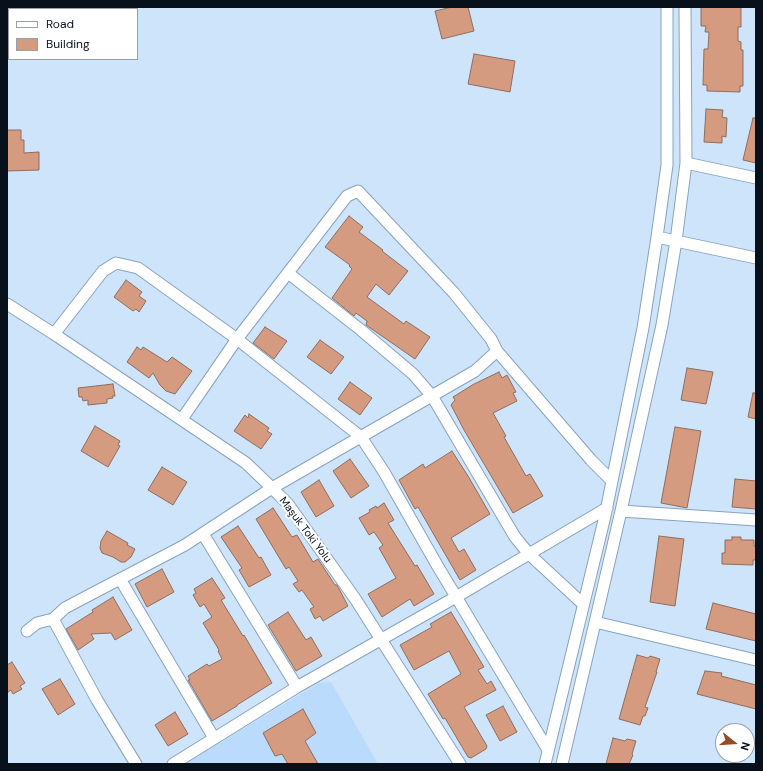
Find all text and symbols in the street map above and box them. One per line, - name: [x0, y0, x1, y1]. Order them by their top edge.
- legend: [8, 8, 138, 60]
- text: Road: [46, 16, 74, 32]
- text: Building: [46, 36, 90, 52]
- street label: Maşuk Toki Yolu: [276, 494, 334, 566]
- north arrow: [715, 723, 755, 763]
- text: N: [738, 740, 753, 752]

